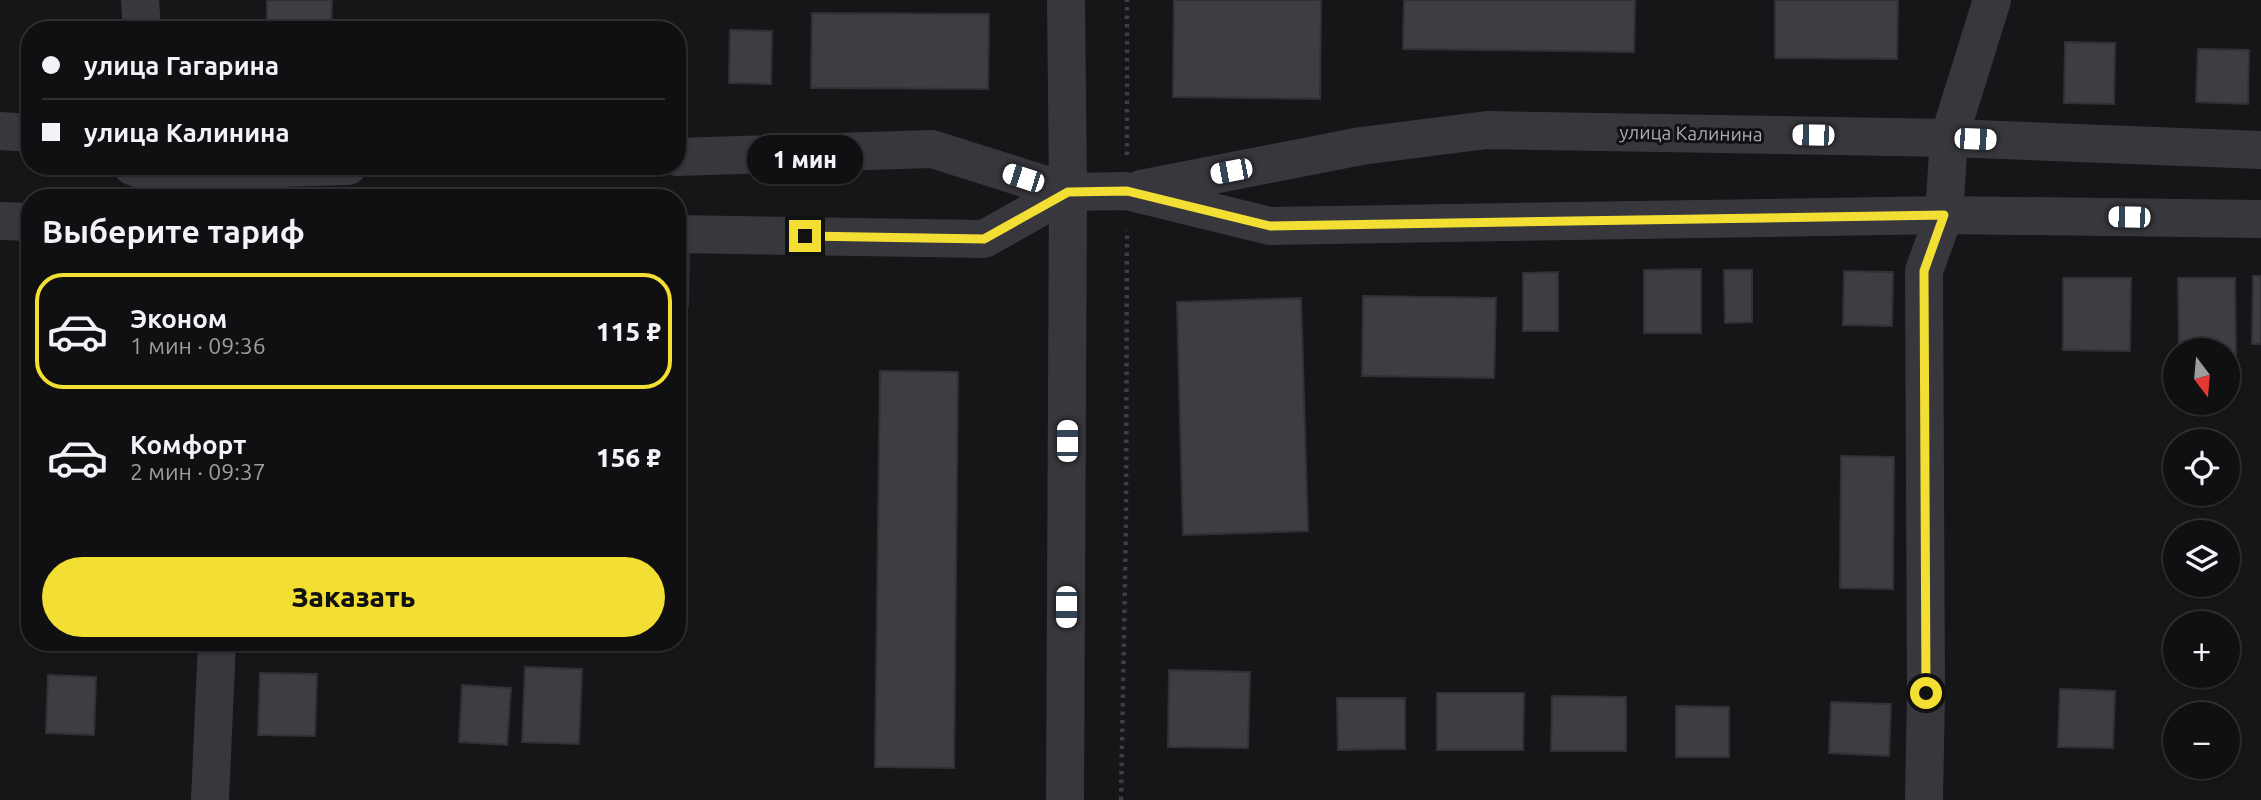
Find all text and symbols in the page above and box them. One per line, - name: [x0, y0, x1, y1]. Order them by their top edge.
- text: улица Гагарина: [84, 51, 279, 80]
- text: улица Калинина: [84, 118, 290, 147]
- street label: улица Калинина: [1619, 121, 1763, 145]
- car: [1792, 124, 1835, 146]
- car: [1954, 128, 1997, 150]
- callout: 1 мин: [747, 134, 863, 184]
- text: 1 мин: [773, 147, 837, 172]
- car: [1209, 157, 1254, 185]
- car: [1000, 162, 1047, 194]
- car: [2108, 206, 2151, 228]
- text: Выберите тариф: [42, 213, 305, 249]
- route end: [789, 220, 821, 252]
- icon: car: [46, 300, 109, 363]
- text: Эконом: [130, 304, 227, 333]
- text: 115 ₽: [596, 317, 661, 346]
- text: 1 мин · 09:36: [130, 333, 266, 358]
- north arrow: [2163, 338, 2240, 415]
- map controls: [2163, 338, 2240, 779]
- car: [1057, 420, 1078, 462]
- icon: car: [46, 426, 109, 489]
- button: locate: [2163, 429, 2240, 506]
- text: Комфорт: [130, 430, 246, 459]
- text: 156 ₽: [596, 443, 661, 472]
- text: 2 мин · 09:37: [130, 459, 266, 484]
- button: layers: [2163, 520, 2240, 597]
- button: Заказать: [42, 557, 665, 637]
- car: [1056, 586, 1077, 628]
- button: +: [2163, 611, 2240, 688]
- route start: [1910, 677, 1942, 709]
- button: −: [2163, 702, 2240, 779]

